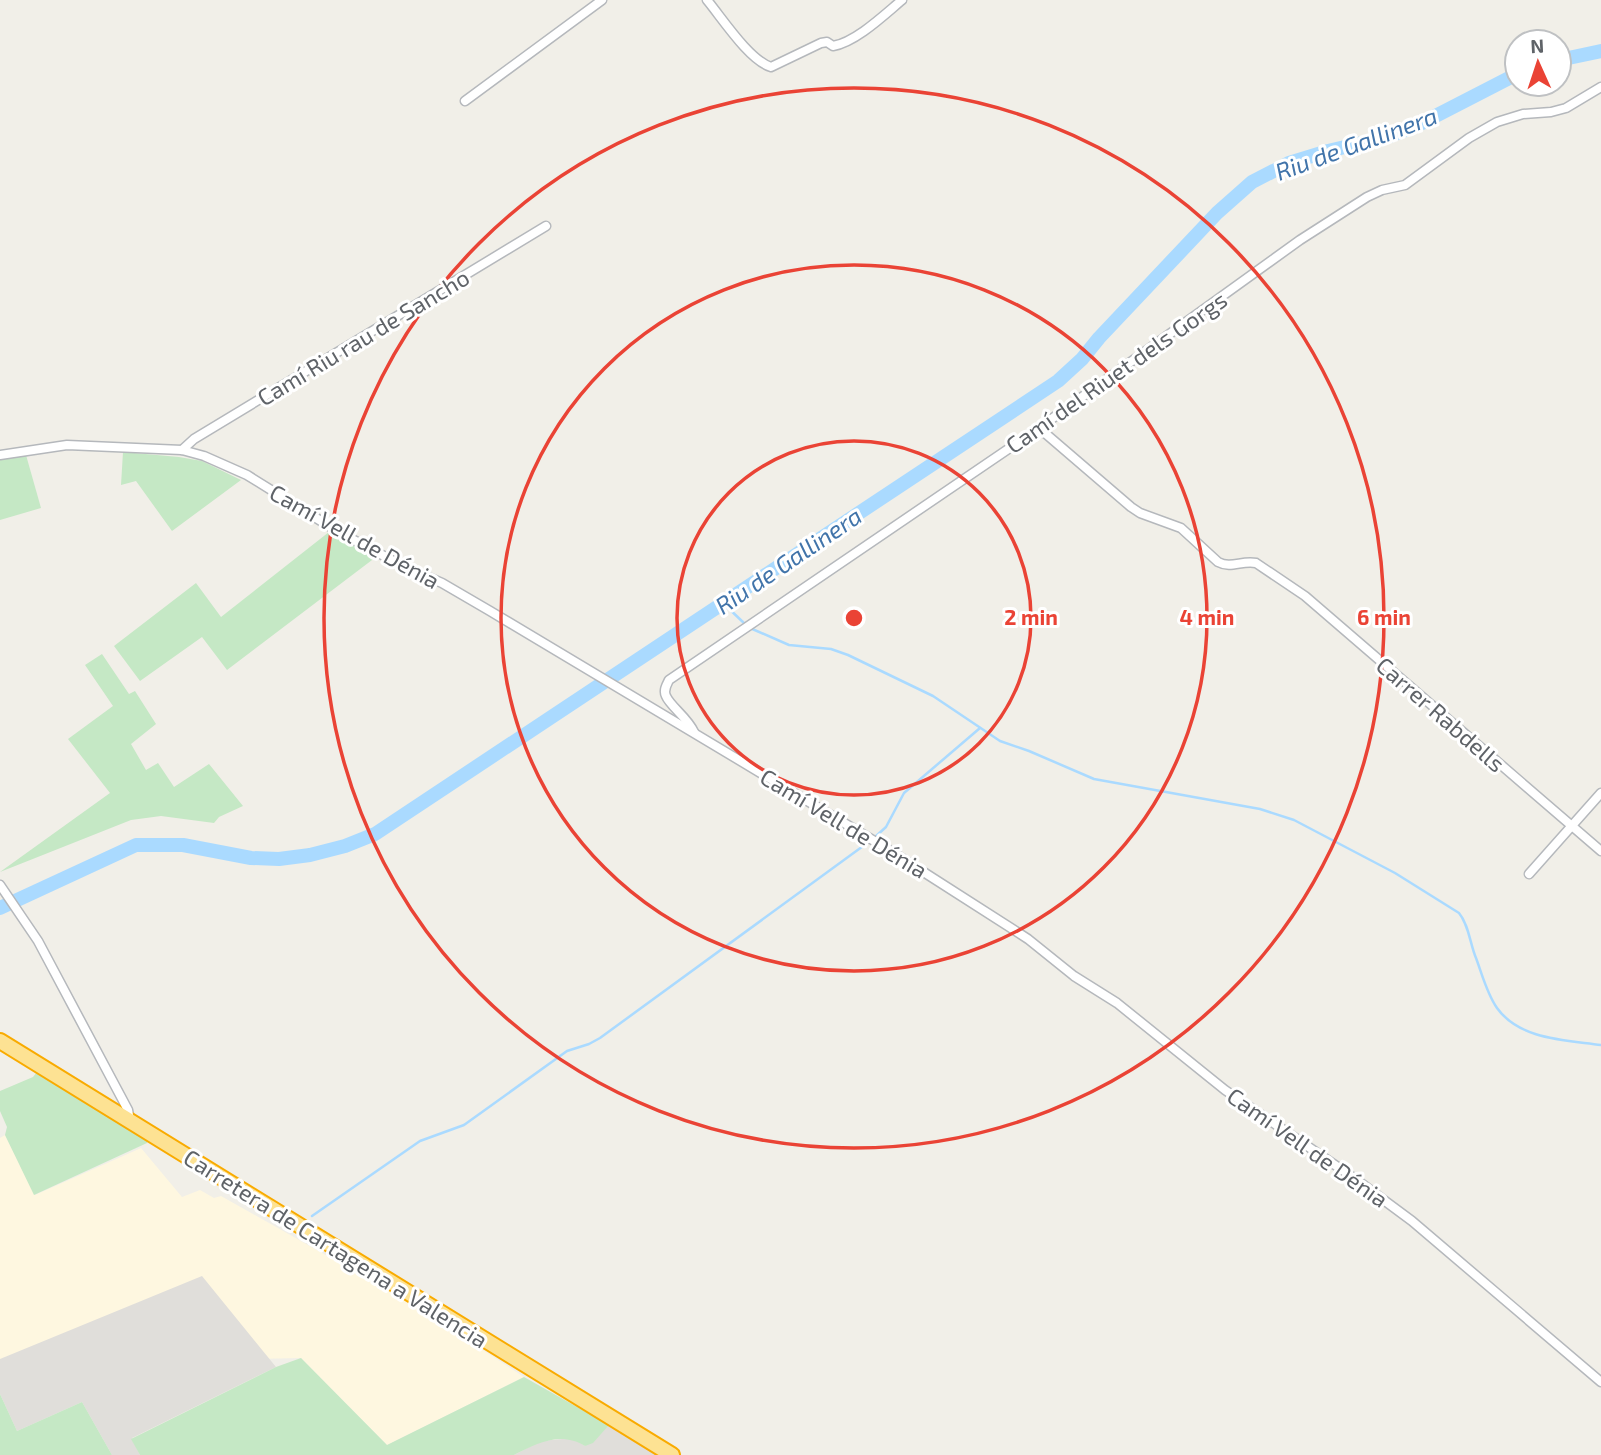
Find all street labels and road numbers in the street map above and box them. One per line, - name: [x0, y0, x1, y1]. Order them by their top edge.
- street label: Camí Riu rau de Sancho: [252, 263, 474, 411]
- street label: Camí del Riuet dels Gorgs: [1000, 285, 1232, 459]
- street label: Camí Vell de Dénia: [265, 478, 445, 594]
- street label: Carrer Rabdells: [1371, 651, 1511, 777]
- street label: Camí Vell de Dénia: [755, 762, 933, 884]
- street label: Camí Vell de Dénia: [1222, 1081, 1394, 1213]
- street label: Carretera de Cartagena a Valencia: [179, 1143, 493, 1353]

